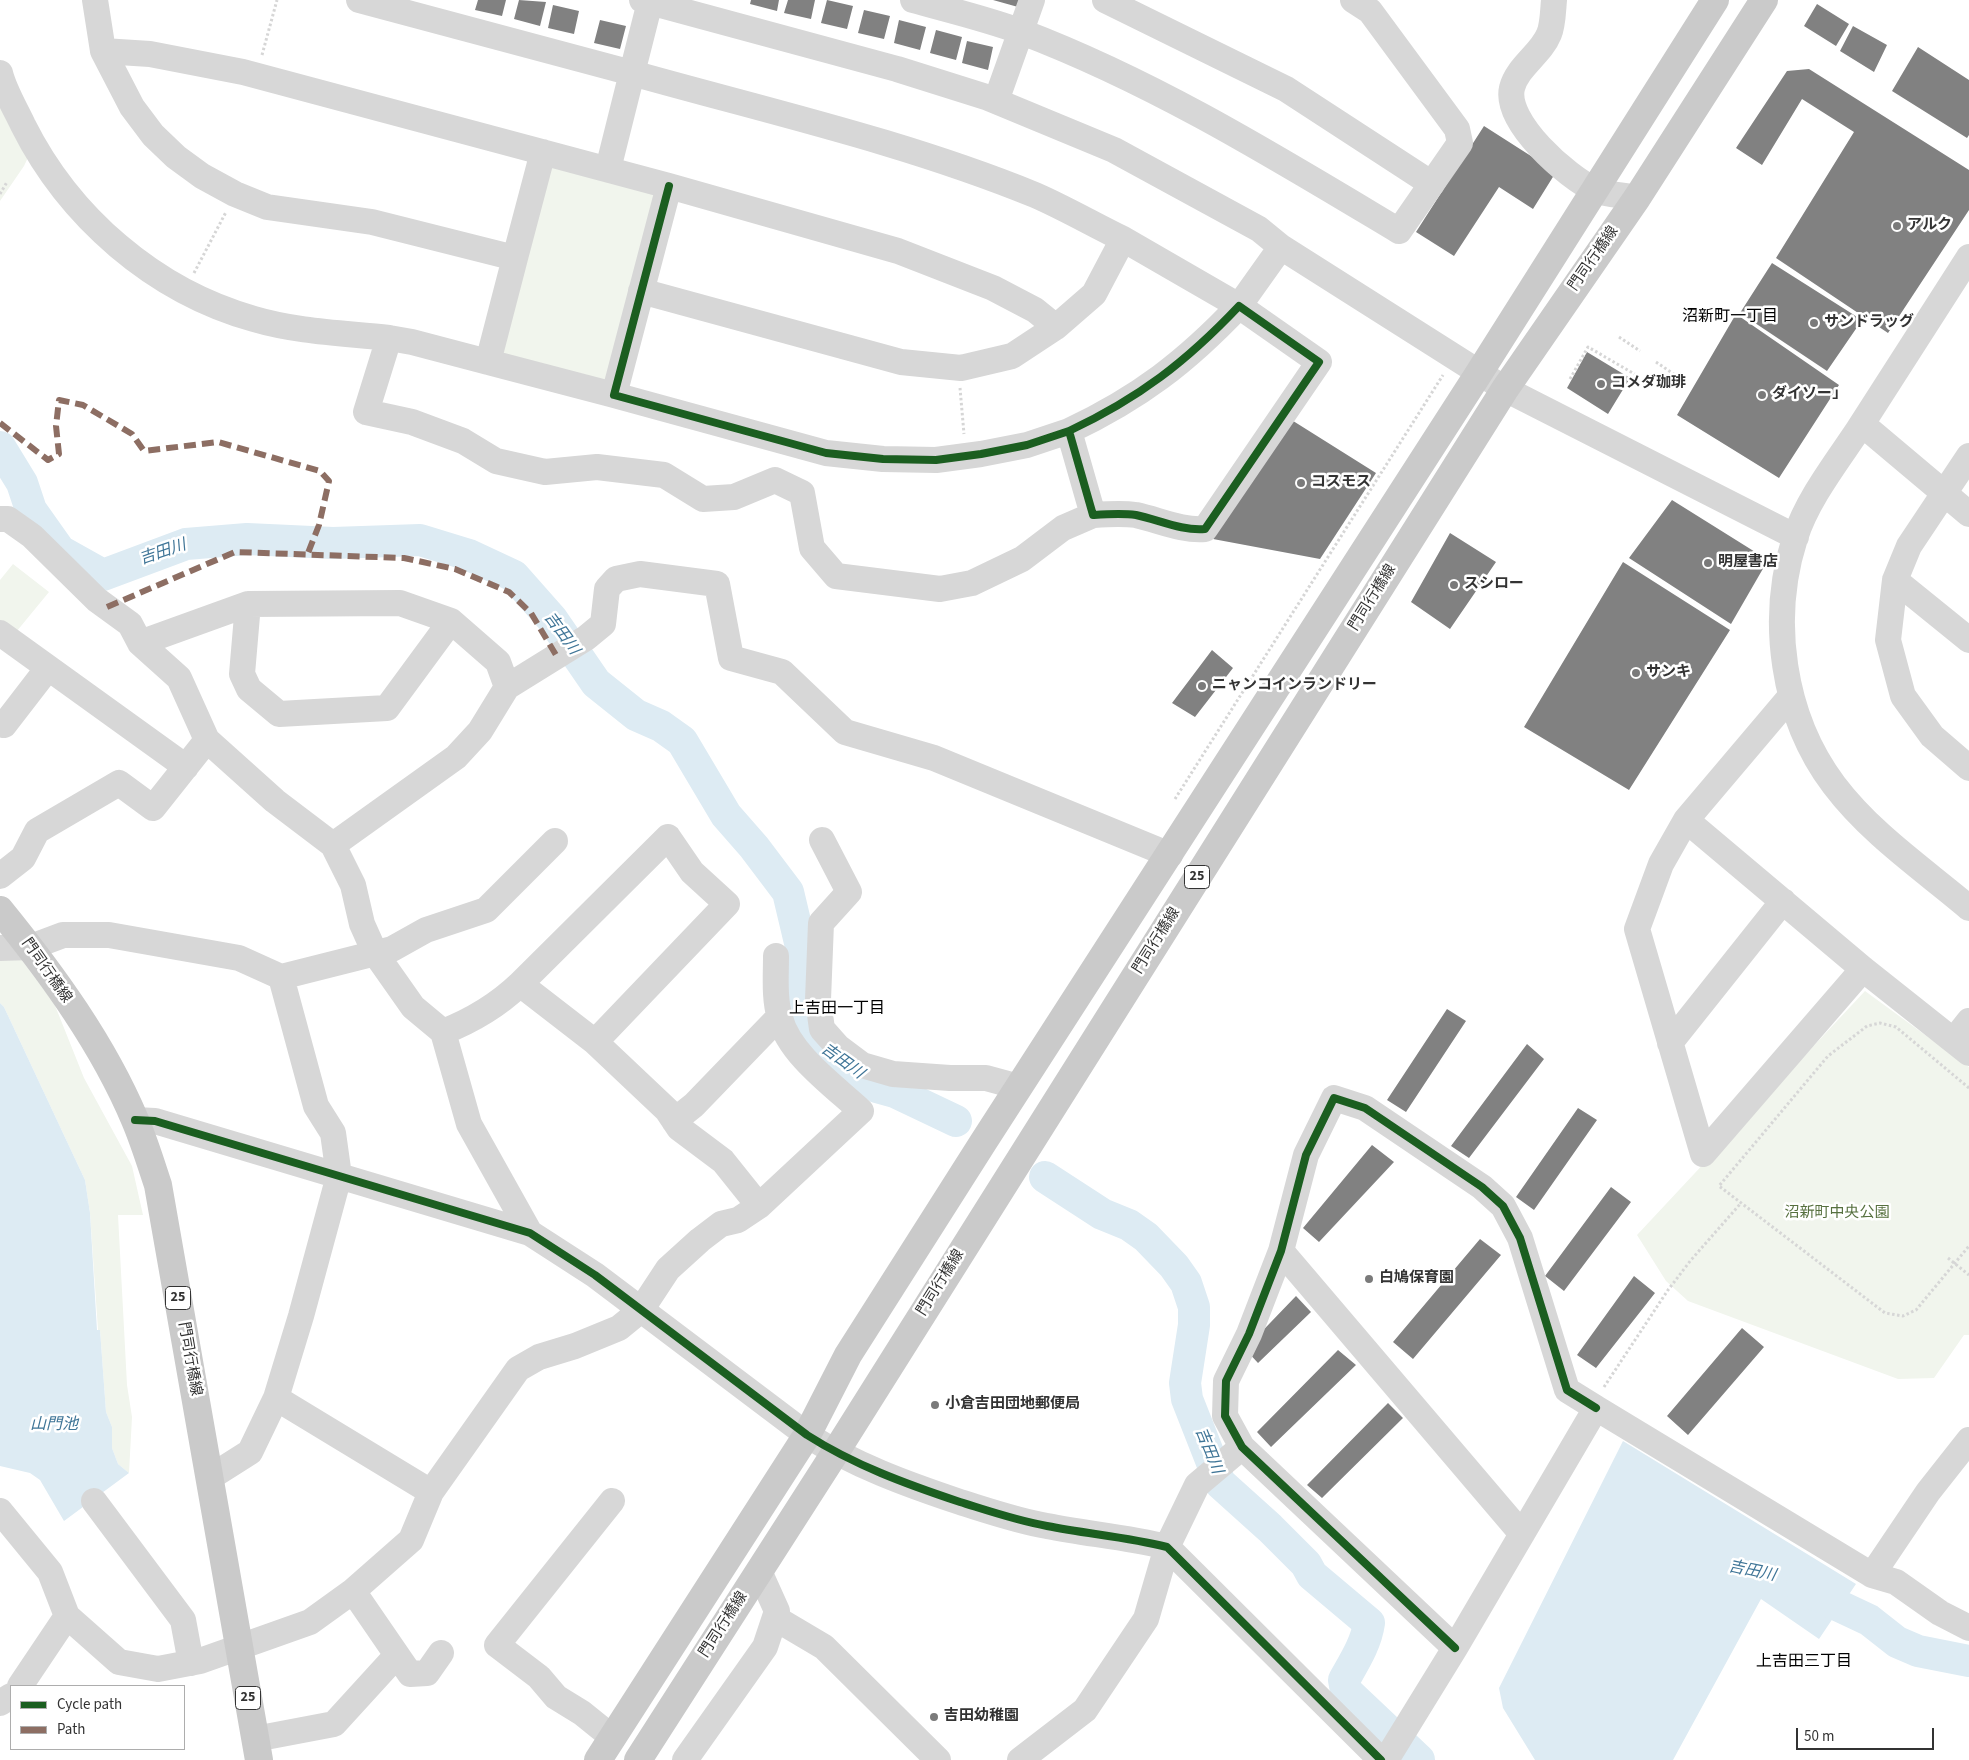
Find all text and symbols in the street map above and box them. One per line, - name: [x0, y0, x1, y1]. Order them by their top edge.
- place label: アルク: [1907, 217, 1952, 235]
- marker: アルク: [1891, 220, 1903, 232]
- street label: 門司行橋線: [1565, 223, 1623, 295]
- district label: 沼新町一丁目: [1682, 307, 1778, 327]
- place label: サンドラッグ: [1824, 314, 1914, 332]
- marker: サンドラッグ: [1808, 317, 1820, 329]
- place label: コメダ珈琲: [1611, 375, 1686, 393]
- marker: コメダ珈琲: [1595, 378, 1607, 390]
- place label: ダイソー」: [1772, 386, 1847, 404]
- marker: ダイソー」: [1756, 389, 1768, 401]
- place label: コスモス: [1311, 474, 1371, 492]
- marker: コスモス: [1295, 477, 1307, 489]
- water label: 吉田川: [137, 536, 189, 570]
- place label: 明屋書店: [1718, 554, 1778, 572]
- marker: 明屋書店: [1702, 557, 1714, 569]
- street label: 門司行橋線: [1345, 561, 1401, 635]
- place label: スシロー: [1464, 576, 1524, 594]
- marker: スシロー: [1448, 579, 1460, 591]
- water label: 吉田川: [539, 609, 583, 659]
- place label: サンキ: [1646, 664, 1691, 682]
- marker: サンキ: [1630, 667, 1642, 679]
- place label: ニャンコインランドリー: [1212, 677, 1377, 695]
- marker: ニャンコインランドリー: [1196, 680, 1208, 692]
- road number: 25: [1184, 866, 1210, 889]
- street label: 門司行橋線: [1129, 904, 1185, 978]
- street label: 門司行橋線: [17, 935, 75, 1007]
- district label: 上吉田一丁目: [789, 999, 885, 1019]
- water label: 吉田川: [817, 1040, 867, 1084]
- park label: 沼新町中央公園: [1785, 1205, 1889, 1223]
- street label: 門司行橋線: [913, 1246, 969, 1320]
- place label: 白鳩保育園: [1379, 1270, 1454, 1288]
- marker: 白鳩保育園: [1363, 1273, 1375, 1285]
- road number: 25: [166, 1286, 190, 1310]
- street label: 門司行橋線: [174, 1321, 204, 1397]
- place label: 小倉吉田団地郵便局: [945, 1396, 1080, 1414]
- marker: 小倉吉田団地郵便局: [929, 1399, 941, 1411]
- water label: 山門池: [30, 1415, 78, 1435]
- water label: 吉田川: [1190, 1425, 1226, 1477]
- water label: 吉田川: [1727, 1558, 1777, 1586]
- street label: 門司行橋線: [696, 1589, 752, 1661]
- district label: 上吉田三丁目: [1756, 1652, 1852, 1672]
- legend: [10, 1685, 185, 1750]
- road number: 25: [236, 1686, 260, 1710]
- text: Cycle path: [57, 1694, 122, 1715]
- place label: 吉田幼稚園: [944, 1708, 1019, 1726]
- marker: 吉田幼稚園: [928, 1711, 940, 1723]
- scale bar: [1799, 1718, 1936, 1750]
- text: Path: [57, 1719, 85, 1740]
- text: 50 m: [1804, 1726, 1834, 1747]

